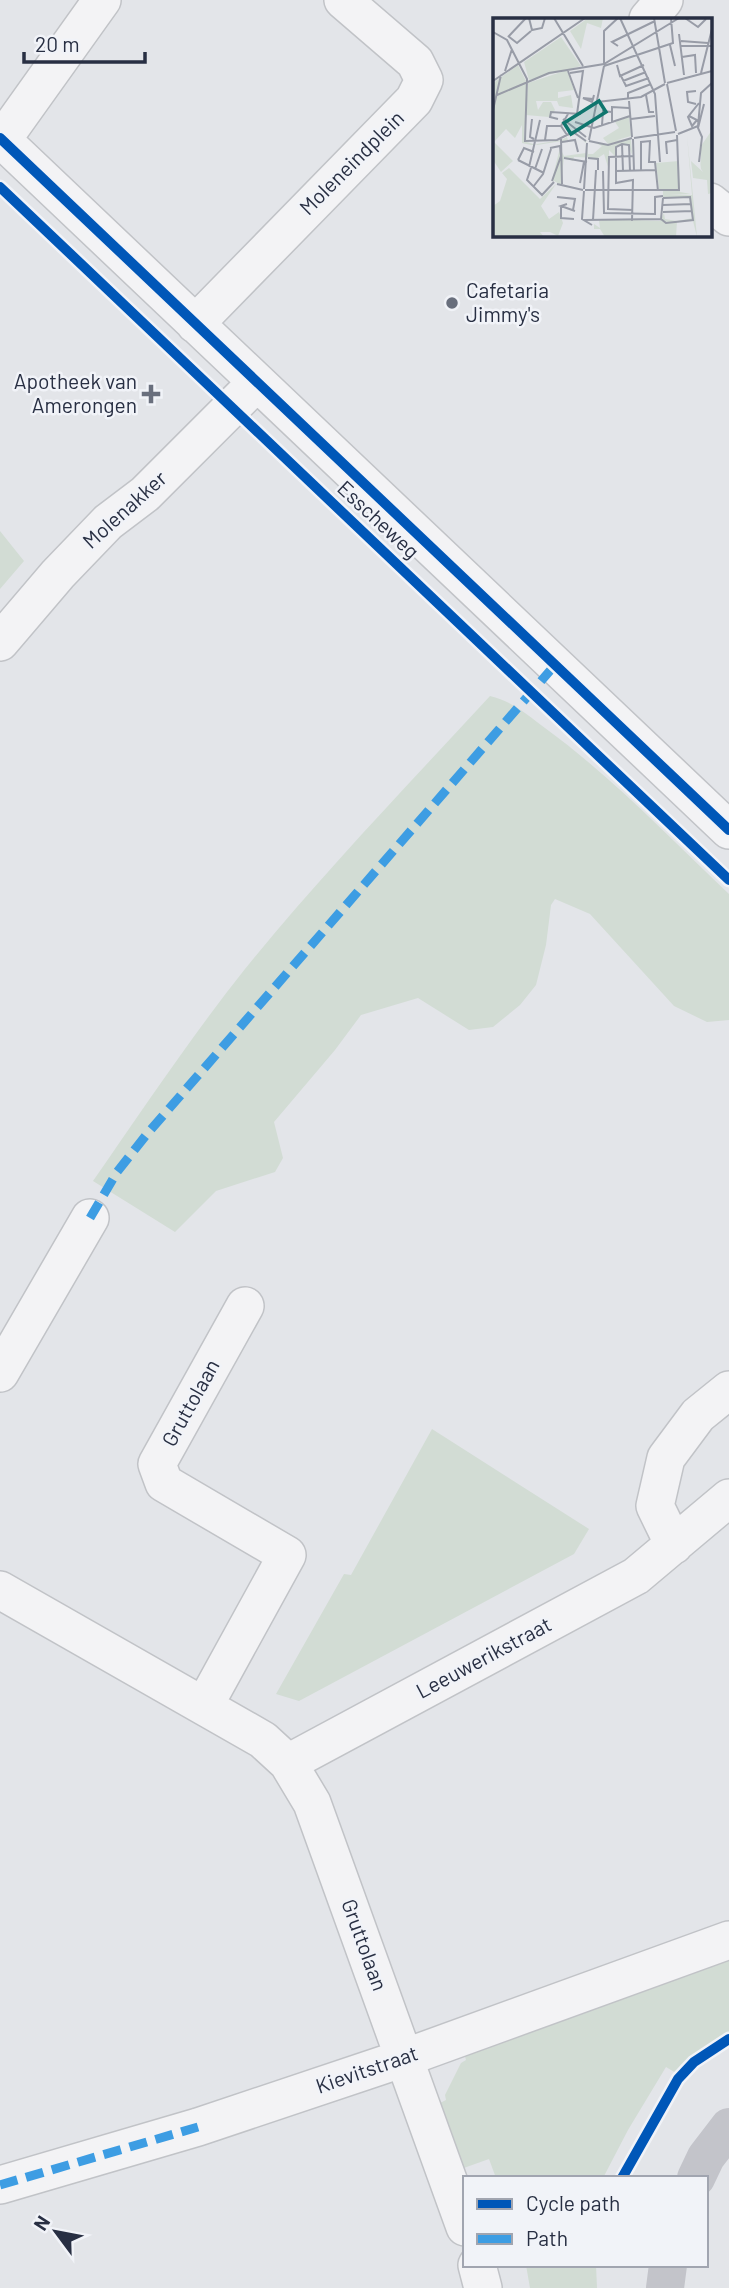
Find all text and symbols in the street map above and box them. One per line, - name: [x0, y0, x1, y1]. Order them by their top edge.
- inset map: [493, 18, 712, 236]
- scale bar: [24, 21, 145, 65]
- text: 20 m: [35, 31, 80, 56]
- street label: Moleneindplein: [294, 105, 408, 219]
- place label: Cafetaria Jimmy's: [466, 277, 549, 326]
- marker: Cafetaria Jimmy's: [444, 295, 460, 311]
- place label: Apotheek van Amerongen: [14, 368, 137, 417]
- marker: Apotheek van Amerongen: [143, 386, 159, 402]
- street label: Molenakker: [77, 465, 171, 553]
- street label: Esscheweg: [333, 475, 425, 563]
- street label: Gruttolaan: [156, 1354, 224, 1450]
- street label: Leeuwerikstraat: [411, 1611, 555, 1703]
- street label: Gruttolaan: [337, 1895, 394, 1994]
- street label: Kievitstraat: [312, 2039, 421, 2098]
- legend: [463, 2176, 708, 2267]
- text: Cycle path: [526, 2190, 620, 2215]
- north arrow: [21, 2197, 91, 2267]
- text: N: [28, 2211, 54, 2234]
- text: Path: [526, 2225, 568, 2250]

